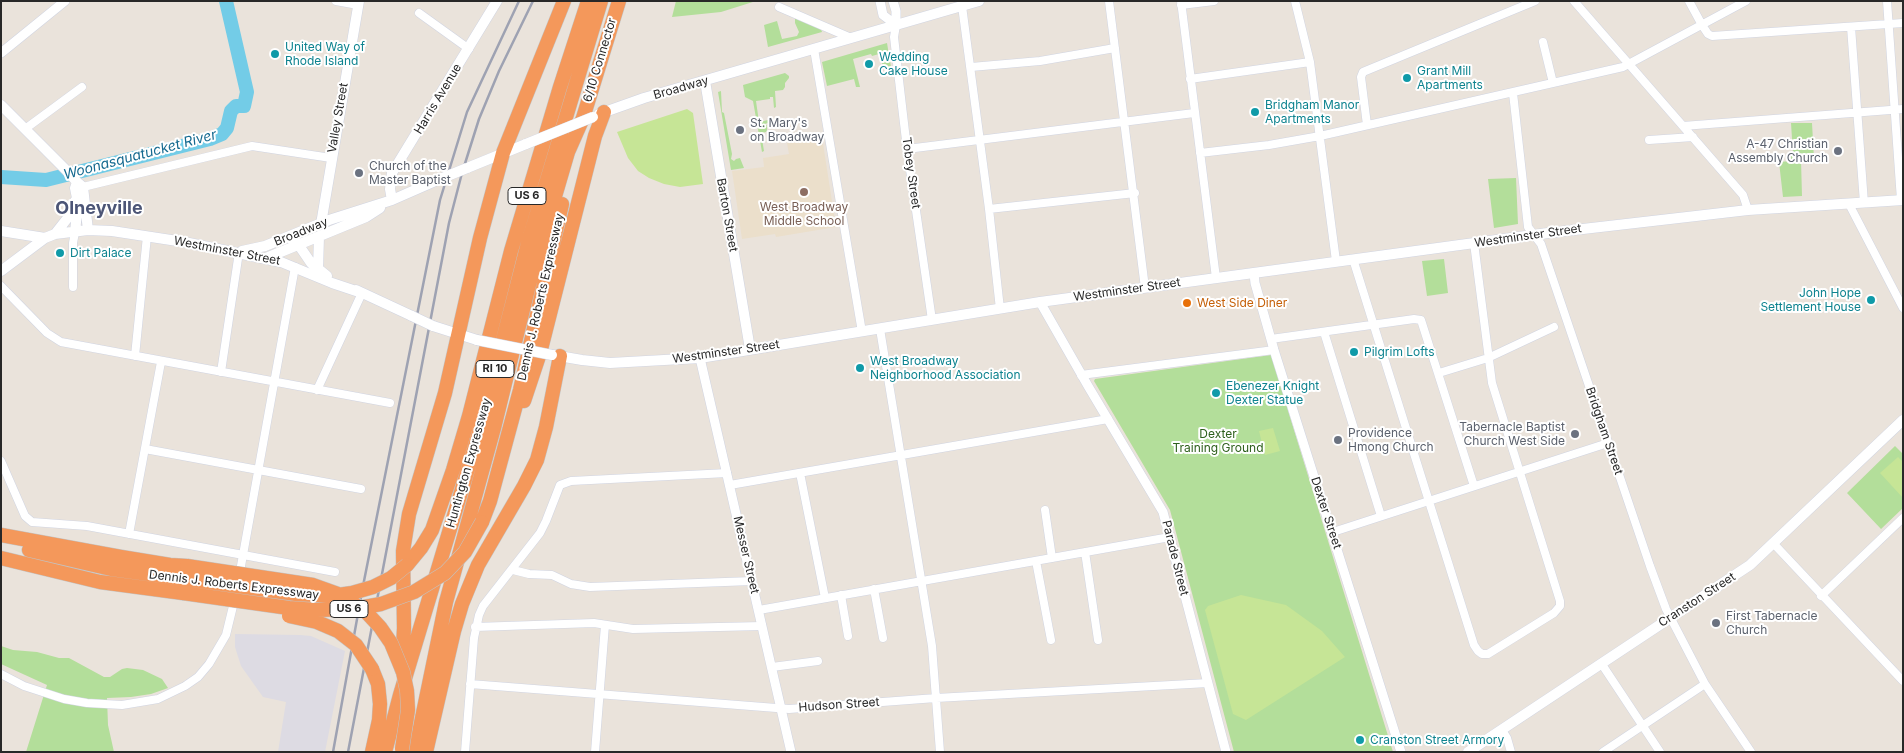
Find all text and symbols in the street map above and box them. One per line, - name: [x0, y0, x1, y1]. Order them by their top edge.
- street label: 6/10 Connector: [580, 16, 620, 104]
- place label: United Way of Rhode Island: [285, 40, 365, 68]
- marker: United Way of Rhode Island: [269, 48, 281, 60]
- place label: Wedding Cake House: [879, 50, 948, 78]
- marker: Wedding Cake House: [863, 58, 875, 70]
- street label: Harris Avenue: [411, 61, 465, 137]
- place label: Grant Mill Apartments: [1417, 64, 1483, 92]
- marker: Grant Mill Apartments: [1401, 72, 1413, 84]
- street label: Broadway: [652, 73, 710, 103]
- street label: Valley Street: [325, 82, 351, 154]
- place label: Bridgham Manor Apartments: [1265, 98, 1359, 126]
- marker: Bridgham Manor Apartments: [1249, 106, 1261, 118]
- place label: St. Mary's on Broadway: [750, 116, 824, 144]
- marker: St. Mary's on Broadway: [734, 124, 746, 136]
- water label: Woonasquatucket River: [62, 126, 218, 184]
- street label: Tobey Street: [899, 136, 923, 210]
- place label: A-47 Christian Assembly Church: [1728, 137, 1828, 165]
- marker: A-47 Christian Assembly Church: [1832, 145, 1844, 157]
- place label: Church of the Master Baptist: [369, 159, 451, 187]
- marker: Church of the Master Baptist: [353, 167, 365, 179]
- street label: Barton Street: [713, 177, 741, 253]
- marker: West Broadway Middle School: [798, 186, 810, 198]
- road number: US 6: [508, 188, 546, 205]
- district label: Olneyville: [55, 198, 143, 220]
- place label: West Broadway Middle School: [760, 200, 848, 228]
- street label: Dennis J. Roberts Expressway: [515, 212, 567, 382]
- street label: Broadway: [272, 215, 330, 249]
- street label: Westminster Street: [1474, 221, 1582, 251]
- street label: Westminster Street: [173, 234, 281, 268]
- place label: Dirt Palace: [70, 246, 131, 260]
- marker: Dirt Palace: [54, 247, 66, 259]
- street label: Westminster Street: [1073, 275, 1181, 305]
- place label: John Hope Settlement House: [1760, 286, 1861, 314]
- marker: John Hope Settlement House: [1865, 294, 1877, 306]
- place label: West Side Diner: [1197, 296, 1287, 310]
- marker: West Side Diner: [1181, 297, 1193, 309]
- street label: Westminster Street: [672, 337, 780, 367]
- place label: Pilgrim Lofts: [1364, 345, 1434, 359]
- marker: Pilgrim Lofts: [1348, 346, 1360, 358]
- place label: West Broadway Neighborhood Association: [870, 354, 1021, 382]
- road number: RI 10: [476, 360, 514, 378]
- marker: West Broadway Neighborhood Association: [854, 362, 866, 374]
- place label: Ebenezer Knight Dexter Statue: [1226, 379, 1319, 407]
- street label: Bridgham Street: [1582, 385, 1626, 477]
- marker: Ebenezer Knight Dexter Statue: [1210, 387, 1222, 399]
- street label: Huntington Expressway: [444, 397, 494, 529]
- place label: Tabernacle Baptist Church West Side: [1459, 420, 1565, 448]
- place label: Providence Hmong Church: [1348, 426, 1434, 454]
- park label: Dexter Training Ground: [1172, 427, 1264, 455]
- marker: Tabernacle Baptist Church West Side: [1569, 428, 1581, 440]
- marker: Providence Hmong Church: [1332, 434, 1344, 446]
- street label: Dexter Street: [1308, 475, 1344, 551]
- street label: Messer Street: [730, 515, 762, 595]
- street label: Parade Street: [1159, 519, 1191, 597]
- street label: Dennis J. Roberts Expressway: [148, 567, 320, 603]
- street label: Cranston Street: [1656, 570, 1738, 630]
- road number: US 6: [330, 600, 368, 618]
- place label: First Tabernacle Church: [1726, 609, 1817, 637]
- marker: First Tabernacle Church: [1710, 617, 1722, 629]
- street label: Hudson Street: [798, 695, 880, 715]
- place label: Cranston Street Armory: [1370, 733, 1504, 747]
- marker: Cranston Street Armory: [1354, 734, 1366, 746]

